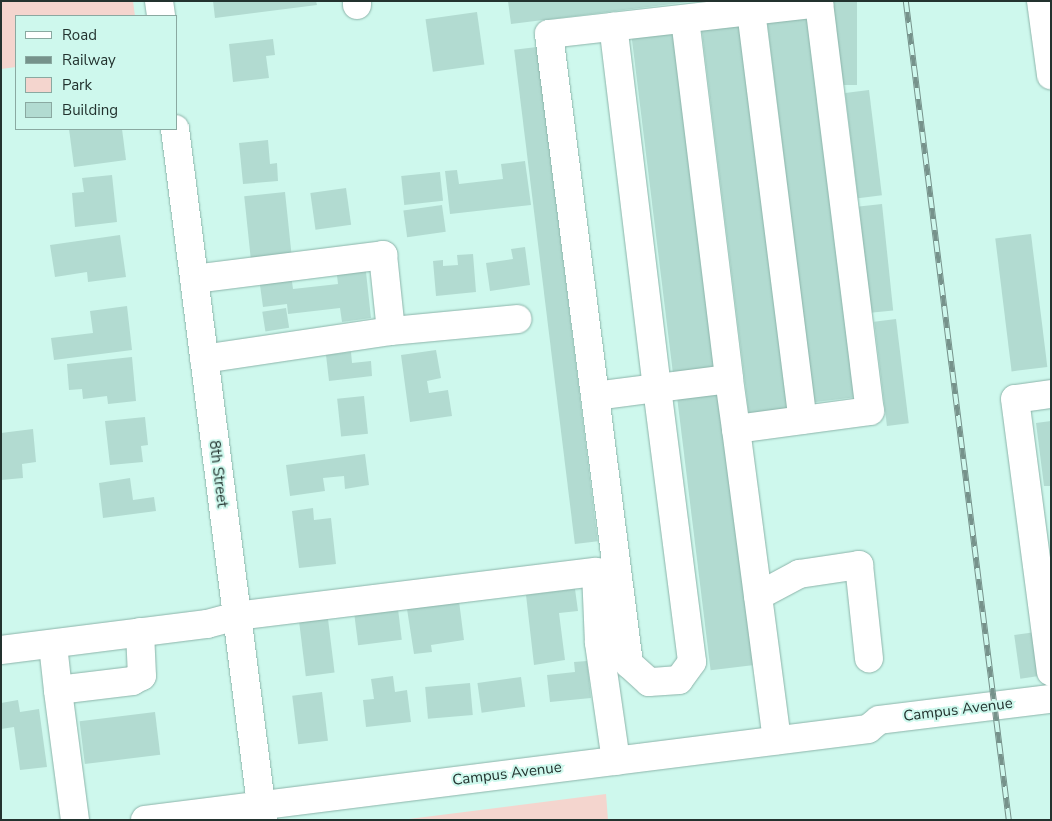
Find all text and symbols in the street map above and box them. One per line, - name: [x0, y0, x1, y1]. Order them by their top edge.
- legend: [15, 15, 178, 130]
- text: Road: [62, 25, 97, 45]
- text: Railway: [62, 50, 116, 70]
- text: Park: [62, 75, 92, 95]
- text: Building: [62, 100, 118, 120]
- street label: 8th Street: [205, 439, 231, 509]
- street label: Campus Avenue: [902, 694, 1014, 726]
- street label: Campus Avenue: [451, 758, 563, 790]

